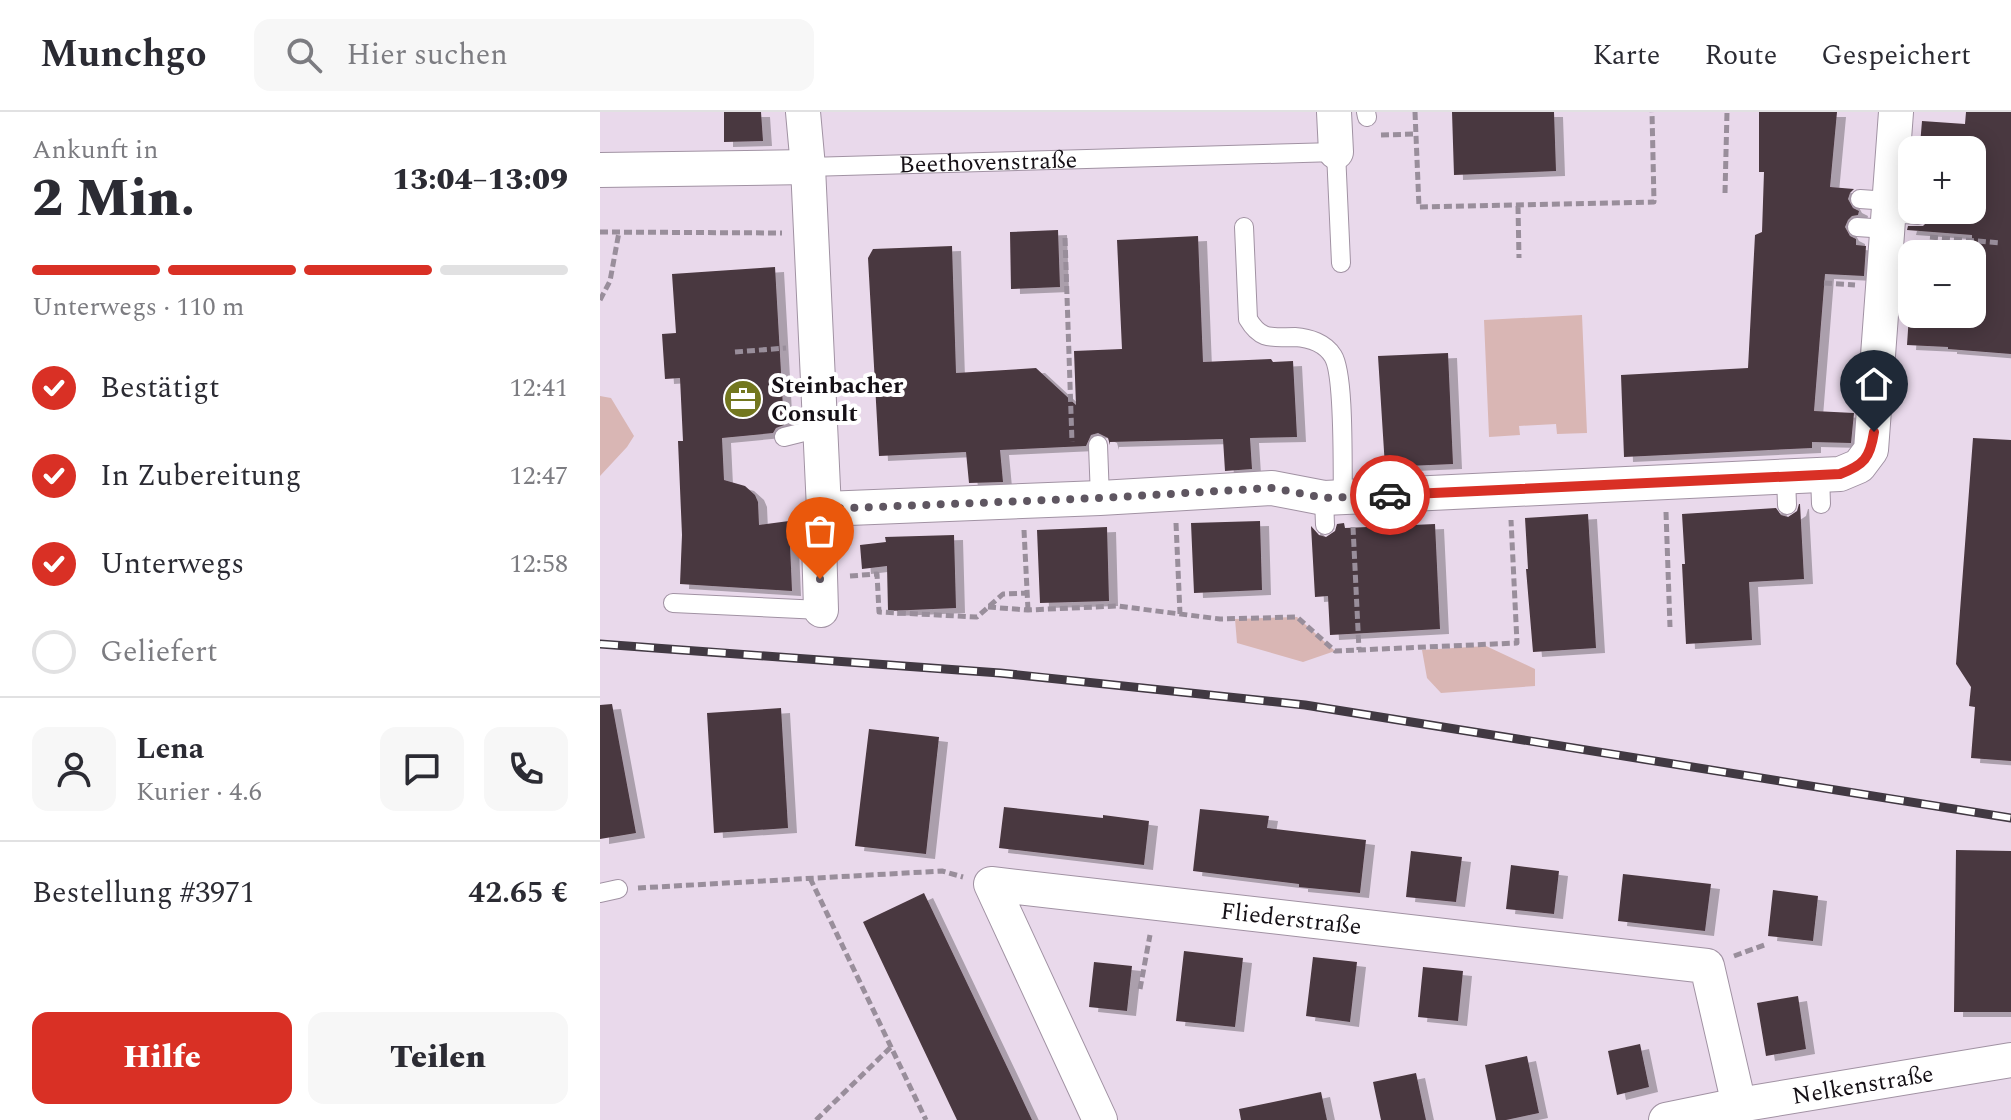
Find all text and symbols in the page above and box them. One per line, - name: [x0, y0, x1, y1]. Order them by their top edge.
- search box: [254, 19, 814, 91]
- text: Munchgo: [40, 26, 206, 84]
- text: Hier suchen: [346, 32, 508, 78]
- icon: search: [282, 33, 326, 77]
- text: Karte: [1593, 34, 1660, 77]
- text: Route: [1704, 34, 1777, 77]
- text: Gespeichert: [1821, 34, 1971, 77]
- text: Ankunft in: [32, 130, 158, 170]
- map controls: [1898, 136, 1986, 328]
- button: +: [1898, 136, 1986, 224]
- street label: Beethovenstraße: [898, 142, 1078, 183]
- text: 13:04–13:09: [392, 157, 568, 203]
- text: 2 Min.: [32, 160, 195, 239]
- button: −: [1898, 240, 1986, 328]
- text: Unterwegs · 110 m: [32, 287, 244, 327]
- pin: [1840, 350, 1908, 432]
- icon: home: [1852, 362, 1896, 406]
- text: Bestätigt: [100, 365, 220, 411]
- icon: check: [32, 366, 76, 410]
- text: 12:41: [509, 368, 568, 408]
- place label: Steinbacher Consult: [771, 368, 904, 432]
- office icon: Steinbacher Consult: [722, 378, 764, 420]
- text: In Zubereitung: [100, 453, 301, 499]
- icon: check: [32, 454, 76, 498]
- courier: [1350, 455, 1430, 535]
- text: 12:47: [509, 456, 568, 496]
- icon: car: [1368, 473, 1412, 517]
- pin: [786, 497, 854, 579]
- icon: bag: [798, 509, 842, 553]
- text: Unterwegs: [100, 541, 244, 587]
- icon: check: [32, 542, 76, 586]
- text: 12:58: [509, 544, 568, 584]
- text: Geliefert: [100, 629, 218, 675]
- text: Lena: [136, 726, 204, 772]
- button: person: [32, 727, 116, 811]
- button: chat: [380, 727, 464, 811]
- button: phone: [484, 727, 568, 811]
- text: Kurier · 4.6: [136, 772, 262, 812]
- text: Bestellung #3971: [32, 870, 255, 916]
- text: 42.65 €: [468, 870, 568, 916]
- street label: Fliederstraße: [1219, 893, 1363, 945]
- button: Hilfe: [32, 1012, 292, 1104]
- button: Teilen: [308, 1012, 568, 1104]
- street label: Nelkenstraße: [1790, 1056, 1936, 1115]

